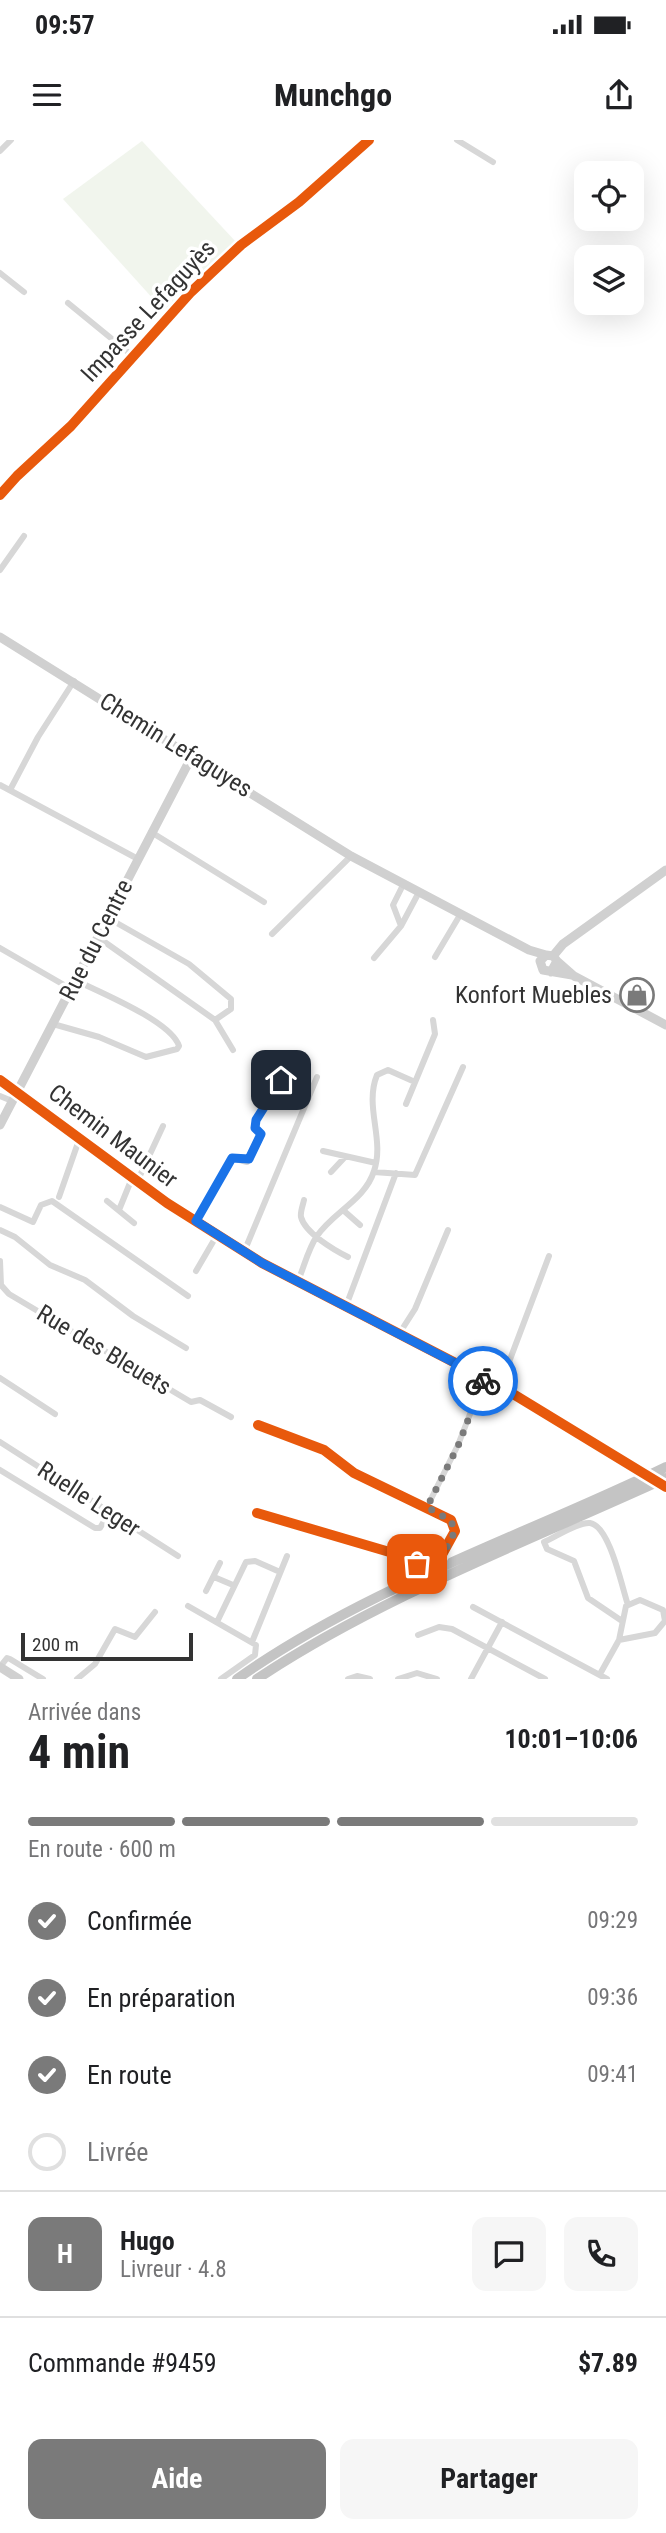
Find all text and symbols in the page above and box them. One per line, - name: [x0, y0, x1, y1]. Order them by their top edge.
- text: 09:57: [35, 10, 95, 40]
- icon: menu: [28, 76, 66, 114]
- text: Munchgo: [274, 76, 392, 114]
- icon: share: [600, 76, 638, 114]
- map controls: [574, 161, 644, 315]
- button: locate: [574, 161, 644, 231]
- street label: Impasse Lefaguyès: [75, 234, 221, 388]
- button: layers: [574, 245, 644, 315]
- street label: Chemin Lefaguyes: [95, 687, 257, 803]
- street label: Rue du Centre: [54, 875, 138, 1005]
- shop icon: Konfort Muebles: [618, 976, 656, 1014]
- place label: Konfort Muebles: [455, 981, 612, 1009]
- pin: [251, 1050, 311, 1110]
- icon: home: [262, 1061, 300, 1099]
- street label: Chemin Maunier: [43, 1078, 183, 1194]
- street label: Rue des Bleuets: [32, 1299, 176, 1401]
- courier: [448, 1346, 518, 1416]
- icon: bike: [464, 1362, 502, 1400]
- street label: Ruelle Leger: [33, 1456, 145, 1542]
- pin: [387, 1534, 447, 1594]
- icon: bag: [398, 1545, 436, 1583]
- scale bar: [21, 1630, 192, 1662]
- text: 200 m: [32, 1633, 79, 1656]
- text: Arrivée dans: [28, 1699, 141, 1726]
- text: 10:01–10:06: [504, 1724, 638, 1754]
- text: 4 min: [28, 1725, 130, 1779]
- text: En route · 600 m: [28, 1836, 176, 1863]
- icon: check: [28, 1902, 66, 1940]
- text: Confirmée: [87, 1906, 192, 1936]
- text: 09:29: [587, 1907, 638, 1934]
- icon: check: [28, 1979, 66, 2017]
- text: En préparation: [87, 1983, 236, 2013]
- text: 09:36: [587, 1984, 638, 2011]
- icon: check: [28, 2056, 66, 2094]
- text: En route: [87, 2060, 172, 2090]
- text: 09:41: [587, 2061, 638, 2088]
- text: Livrée: [87, 2137, 149, 2167]
- button: chat: [472, 2217, 546, 2291]
- button: phone: [564, 2217, 638, 2291]
- text: Hugo: [120, 2226, 175, 2256]
- text: H: [57, 2239, 73, 2269]
- text: Livreur · 4.8: [120, 2256, 227, 2283]
- text: Commande #9459: [28, 2348, 217, 2378]
- text: $7.89: [578, 2348, 638, 2378]
- button: Aide: [28, 2439, 326, 2519]
- button: Partager: [340, 2439, 638, 2519]

